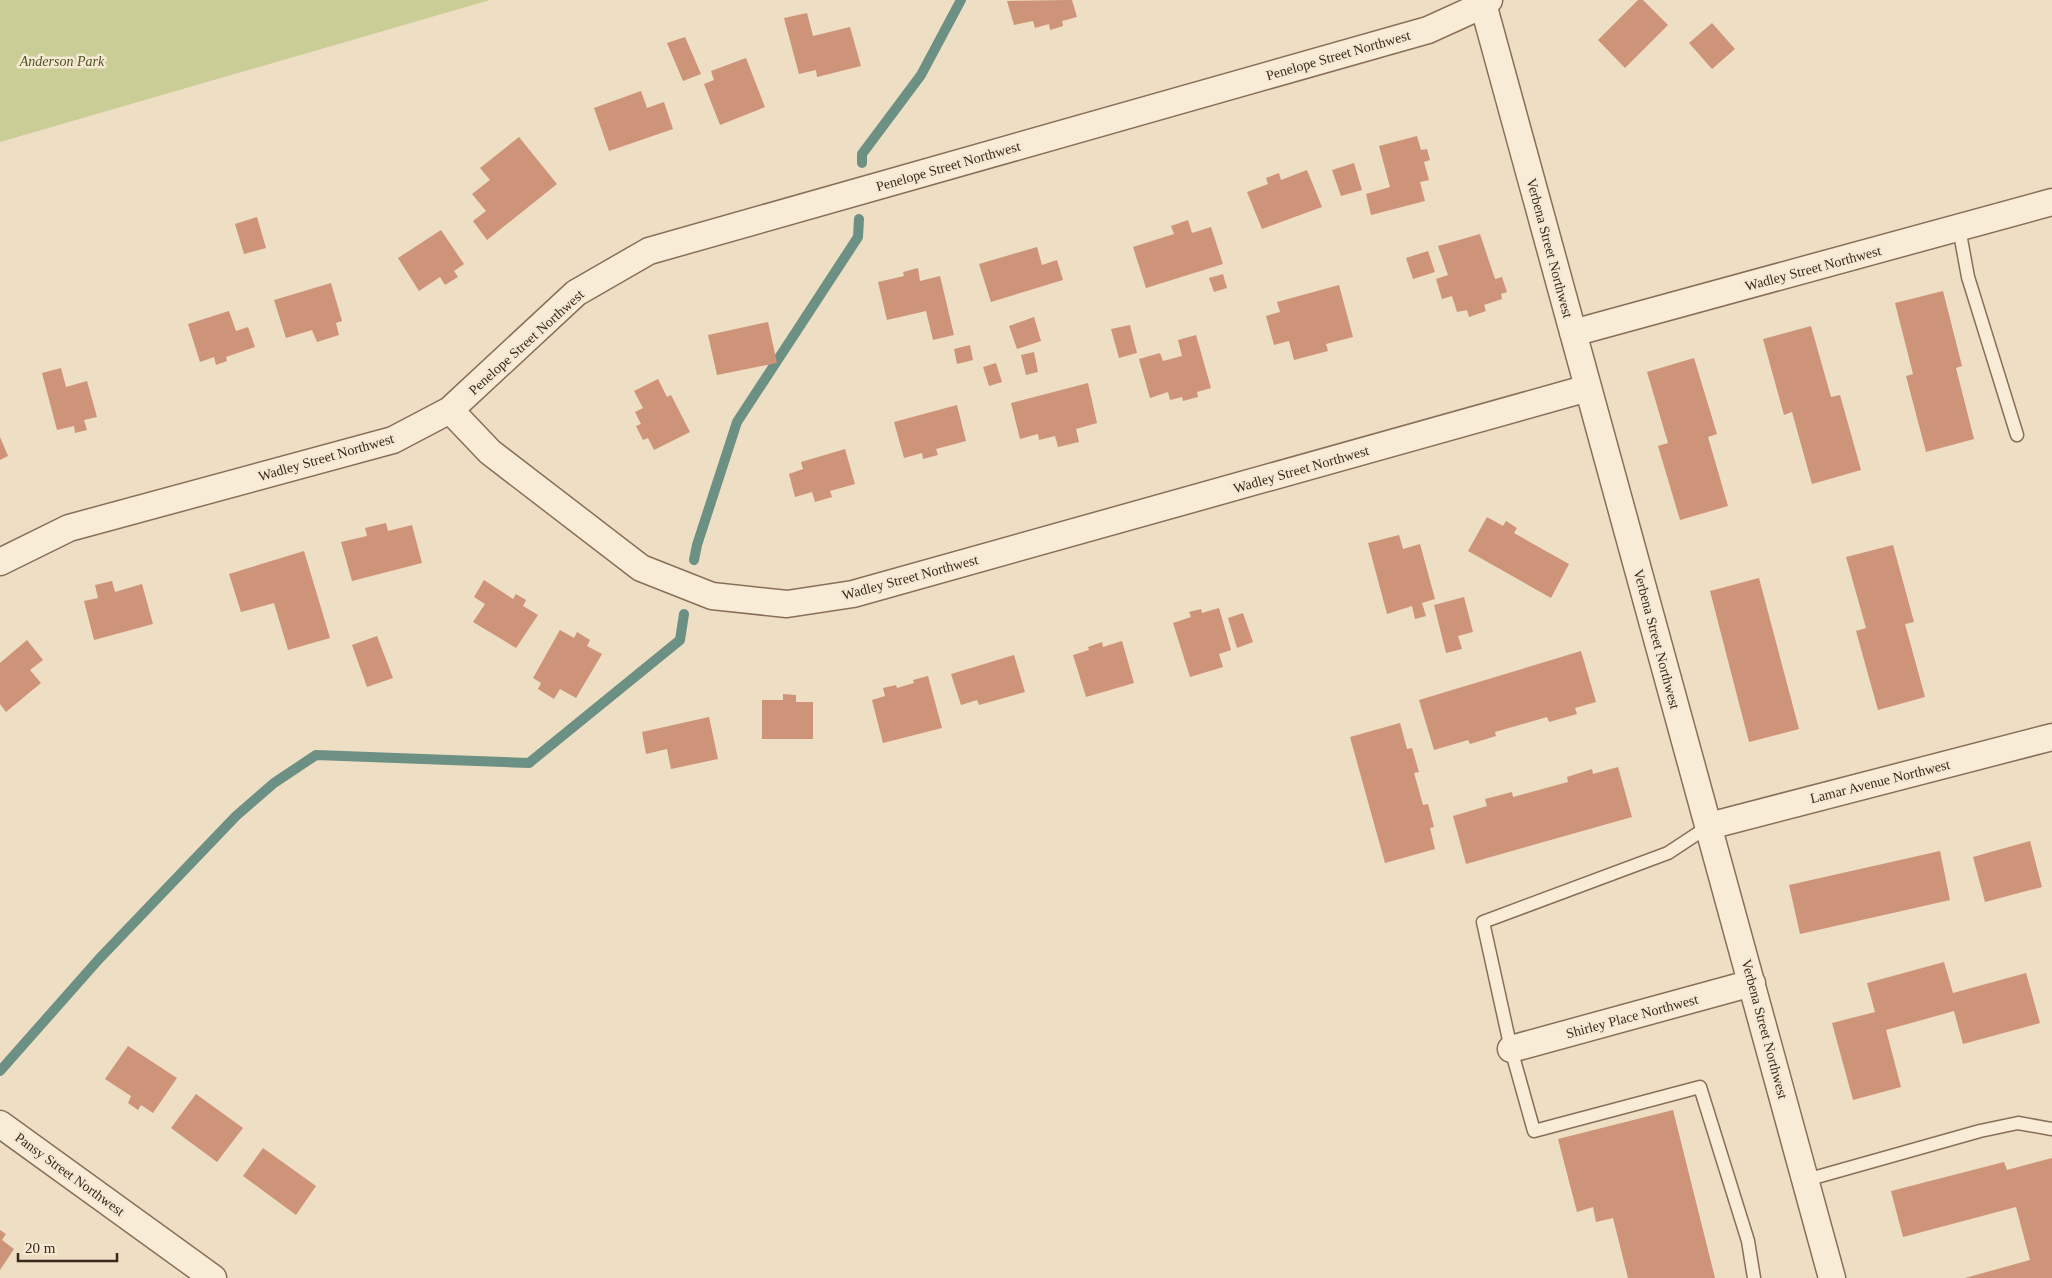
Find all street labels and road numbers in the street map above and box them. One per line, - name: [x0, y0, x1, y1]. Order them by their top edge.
- street label: Penelope Street Northwest: [1264, 28, 1412, 83]
- street label: Penelope Street Northwest: [874, 139, 1022, 194]
- street label: Verbena Street Northwest: [1524, 177, 1575, 320]
- street label: Wadley Street Northwest: [1743, 243, 1883, 294]
- street label: Penelope Street Northwest: [466, 287, 587, 398]
- street label: Wadley Street Northwest: [257, 431, 396, 484]
- street label: Wadley Street Northwest: [1232, 443, 1371, 496]
- street label: Wadley Street Northwest: [840, 552, 980, 603]
- street label: Verbena Street Northwest: [1631, 568, 1682, 711]
- street label: Lamar Avenue Northwest: [1809, 757, 1952, 806]
- street label: Verbena Street Northwest: [1739, 958, 1790, 1101]
- street label: Shirley Place Northwest: [1564, 992, 1700, 1041]
- street label: Pansy Street Northwest: [12, 1130, 127, 1219]

